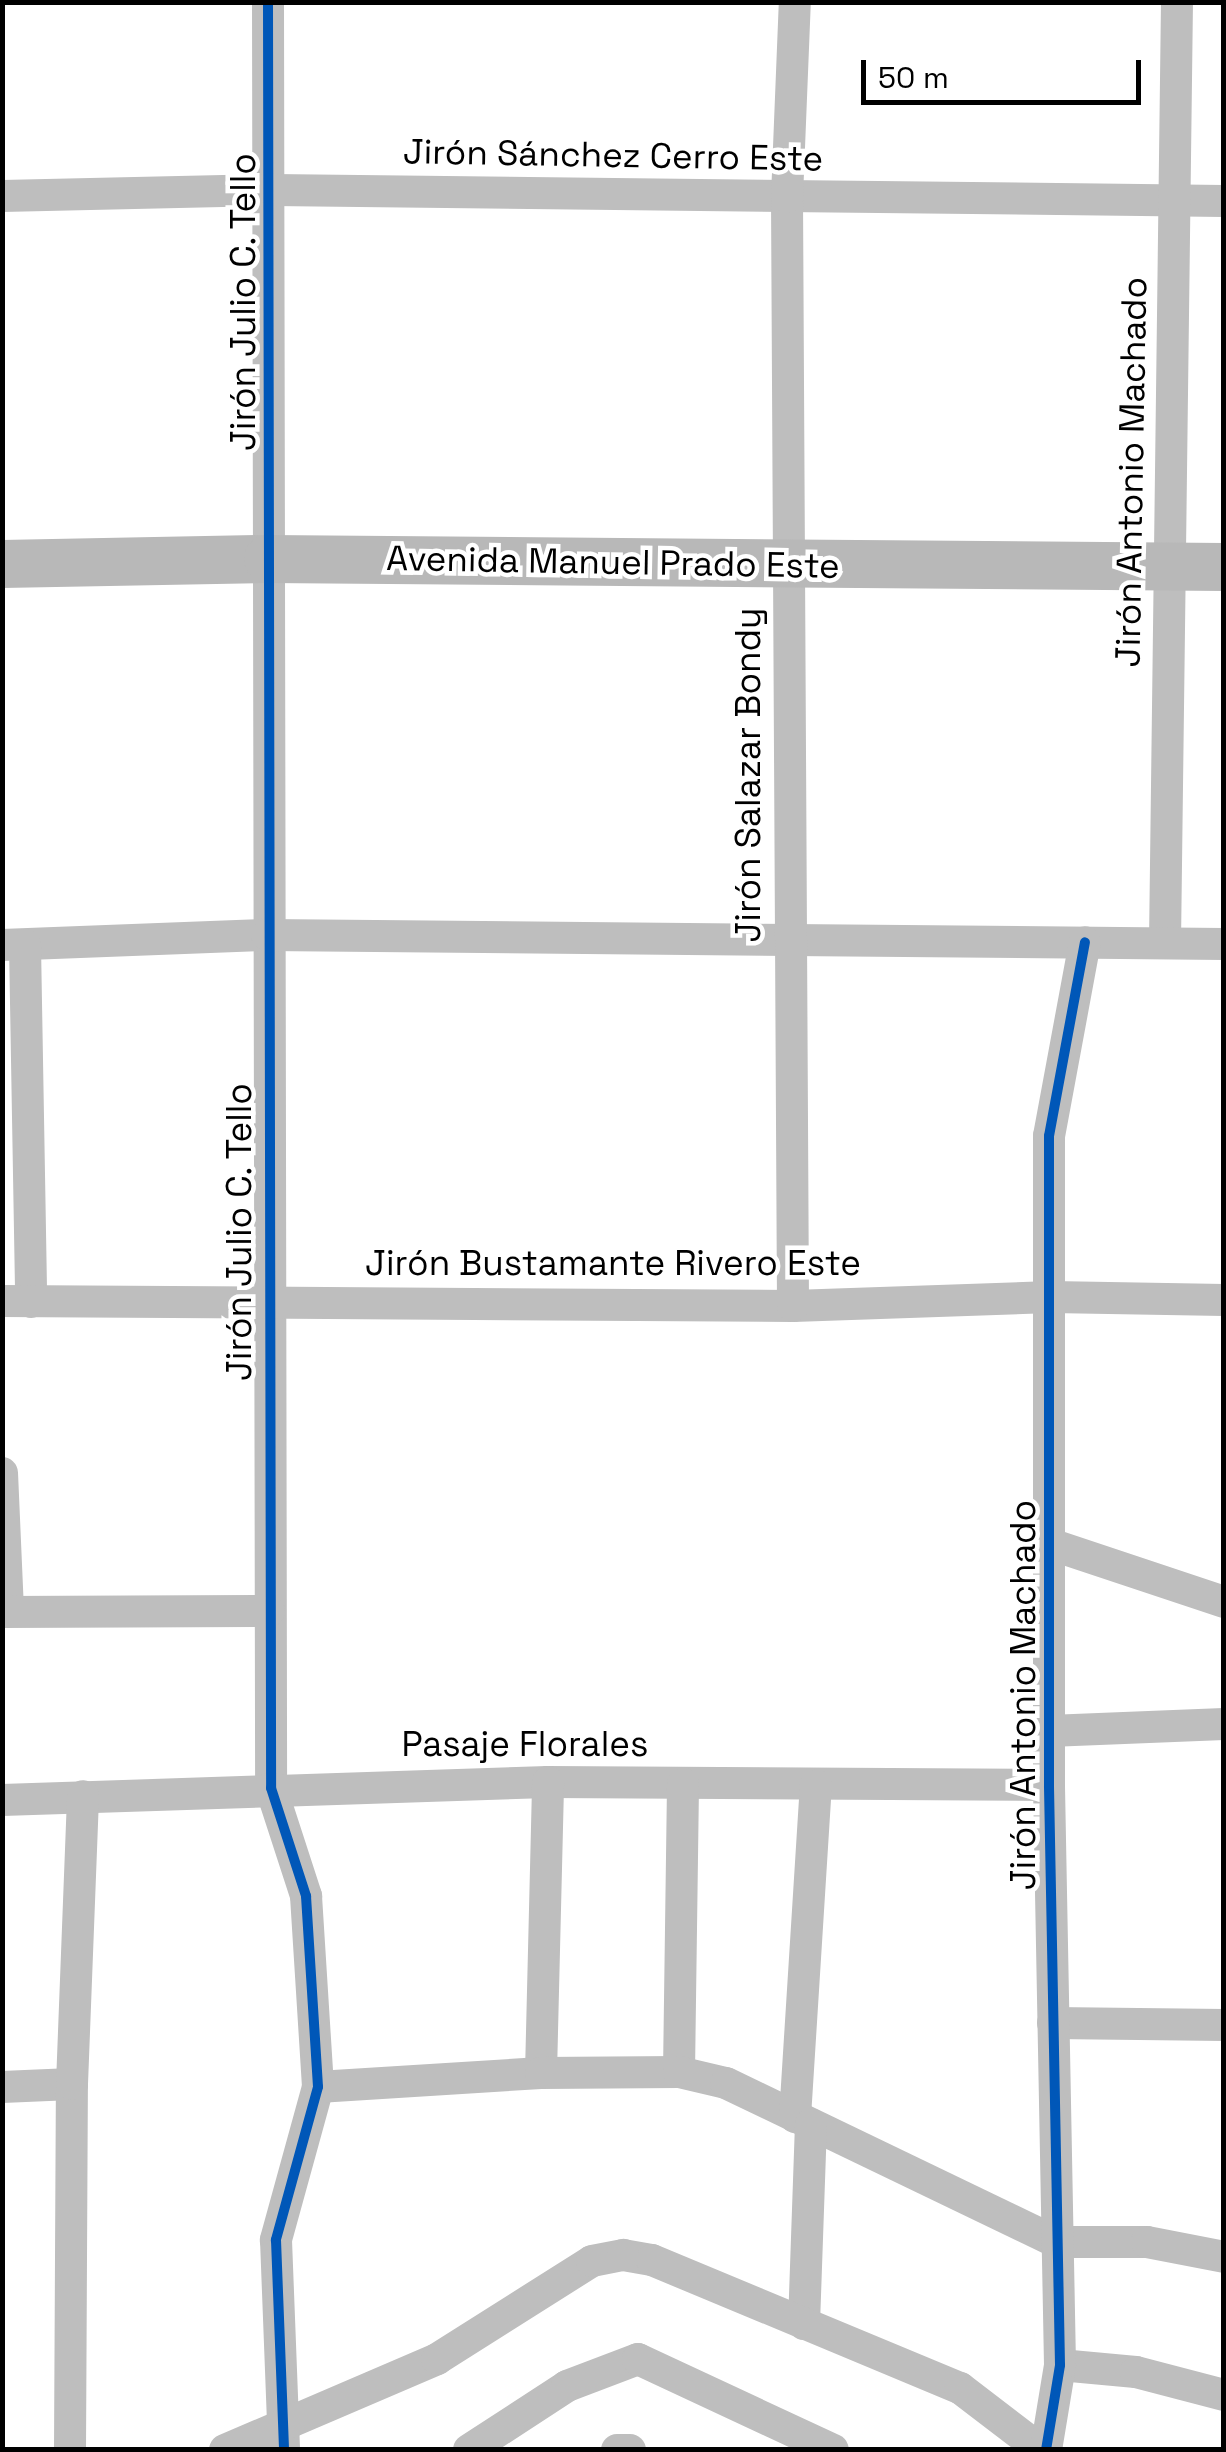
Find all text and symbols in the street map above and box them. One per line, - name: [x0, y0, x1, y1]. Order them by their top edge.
- scale bar: [866, 40, 1146, 102]
- text: 50 m: [878, 58, 949, 97]
- street label: Jirón Sánchez Cerro Este: [403, 130, 823, 180]
- street label: Jirón Julio C. Tello: [222, 152, 264, 452]
- street label: Jirón Antonio Machado: [1107, 276, 1155, 668]
- street label: Avenida Manuel Prado Este: [386, 537, 840, 587]
- street label: Jirón Salazar Bondy: [727, 608, 769, 942]
- street label: Jirón Julio C. Tello: [218, 1082, 260, 1382]
- street label: Jirón Bustamante Rivero Este: [365, 1242, 861, 1284]
- street label: Jirón Antonio Machado: [1002, 1500, 1044, 1890]
- street label: Pasaje Florales: [402, 1723, 648, 1765]

